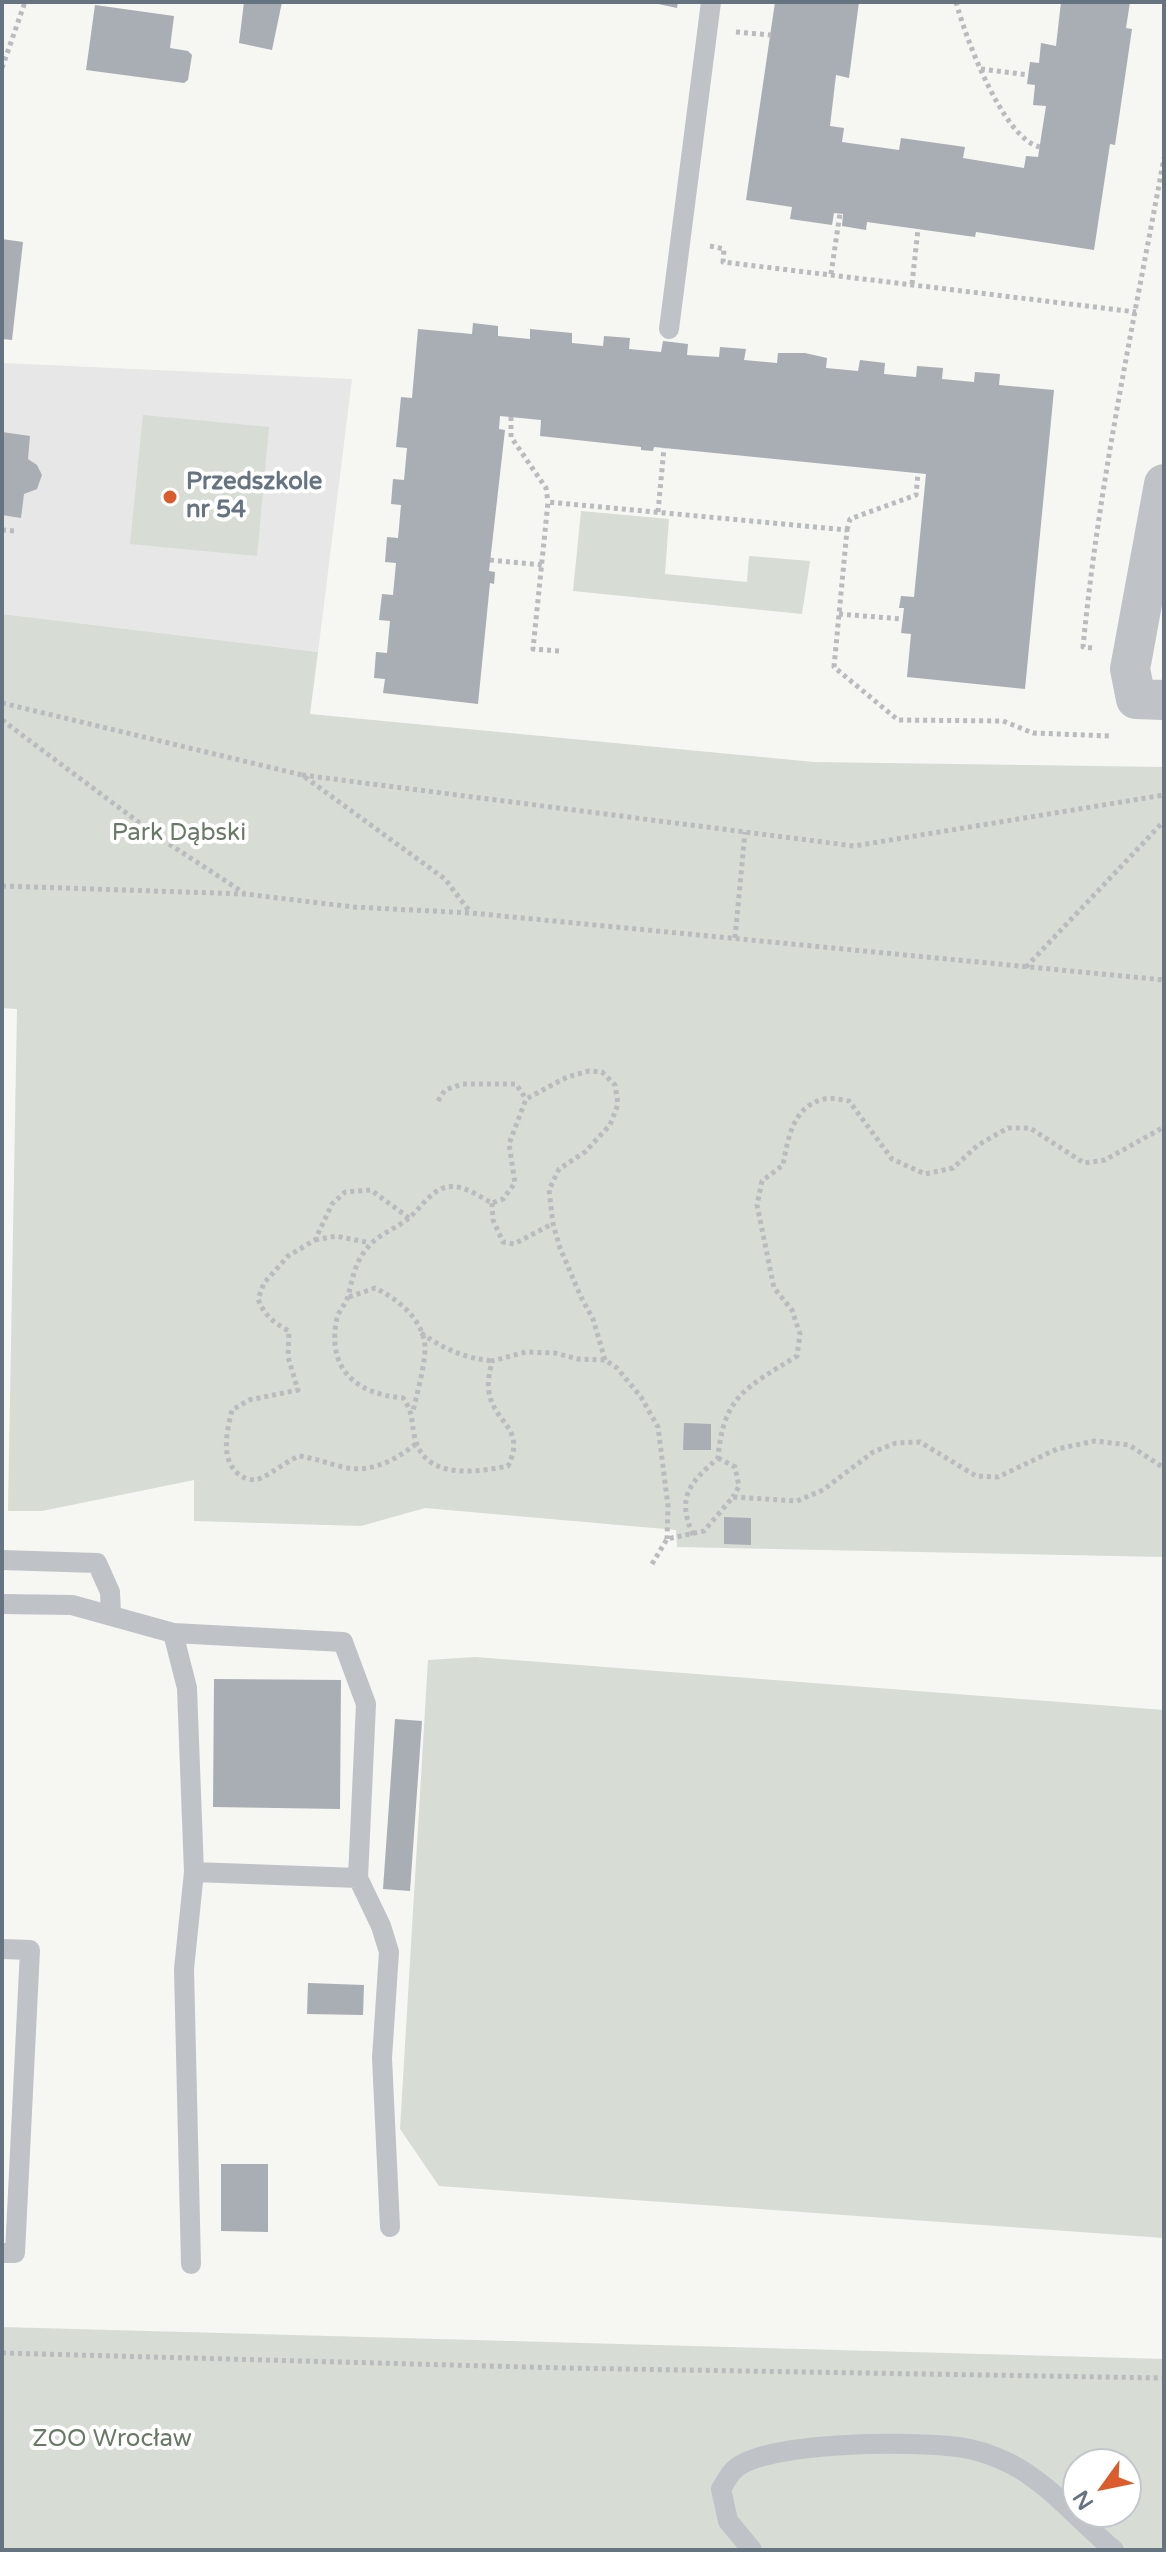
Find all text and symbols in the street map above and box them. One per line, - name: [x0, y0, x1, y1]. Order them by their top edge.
- place label: Przedszkole nr 54: [186, 469, 322, 525]
- marker: Przedszkole nr 54: [161, 488, 179, 506]
- park label: Park Dąbski: [112, 820, 246, 848]
- park label: ZOO Wrocław: [32, 2426, 192, 2454]
- north arrow: [1062, 2448, 1142, 2528]
- text: N: [1068, 2485, 1099, 2514]

